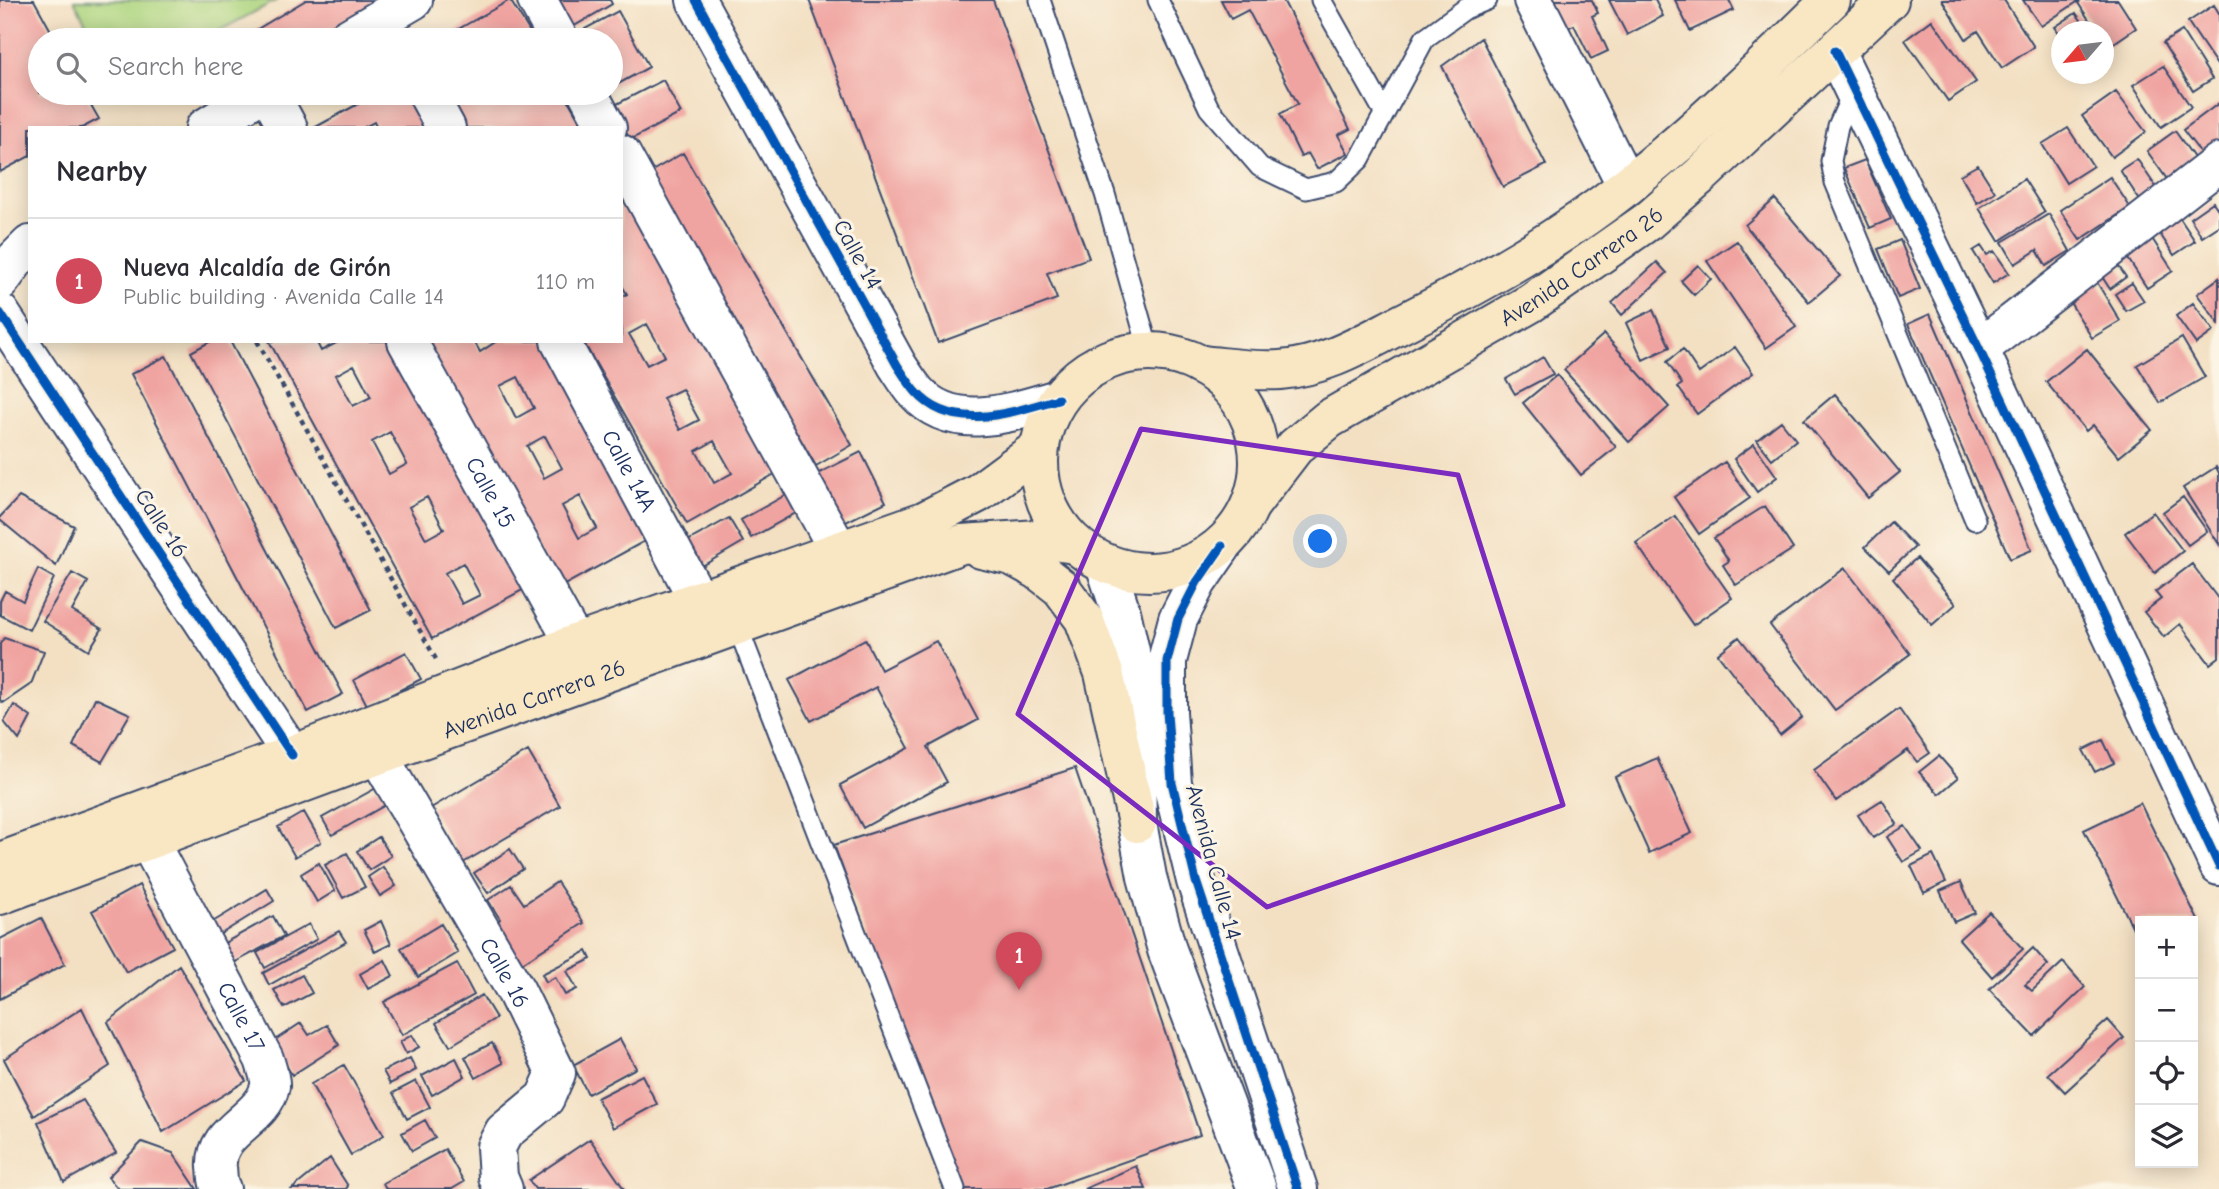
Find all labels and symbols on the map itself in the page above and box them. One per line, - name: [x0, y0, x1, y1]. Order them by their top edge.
- north arrow: [2051, 21, 2114, 84]
- street label: Avenida Carrera 26: [1495, 201, 1669, 332]
- street label: Calle 14: [827, 215, 888, 294]
- street label: Calle 14A: [596, 425, 662, 516]
- street label: Calle 15: [460, 452, 521, 533]
- street label: Calle 16: [129, 484, 194, 563]
- your location: [1303, 524, 1337, 558]
- street label: Avenida Carrera 26: [439, 654, 629, 744]
- street label: Avenida Calle 14: [1180, 782, 1247, 943]
- pin: 1: [996, 932, 1042, 990]
- street label: Calle 16: [474, 933, 535, 1012]
- street label: Calle 17: [212, 977, 271, 1057]

